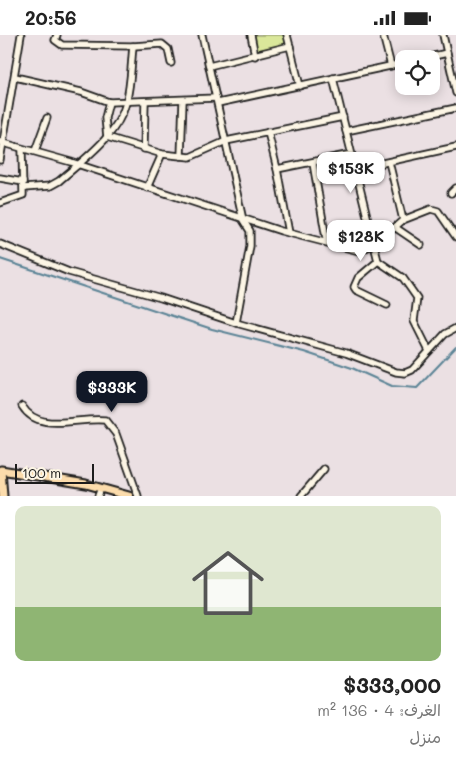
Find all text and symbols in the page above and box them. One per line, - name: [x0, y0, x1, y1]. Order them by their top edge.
- text: 20:56: [25, 5, 76, 30]
- map controls: [395, 50, 440, 95]
- button: locate: [395, 50, 440, 95]
- pin: $153K: [316, 151, 386, 194]
- text: $153K: [328, 157, 374, 178]
- pin: $128K: [326, 219, 396, 262]
- text: $128K: [338, 225, 384, 246]
- pin: $333K: [77, 371, 147, 413]
- text: $333K: [87, 376, 137, 397]
- scale bar: [15, 461, 94, 484]
- text: 100 m: [22, 463, 61, 482]
- icon: home: [183, 538, 273, 628]
- text: $333,000: [343, 671, 441, 698]
- text: الغرف: 4 · 136 m²: [317, 699, 441, 720]
- text: منزل: [409, 726, 441, 747]

